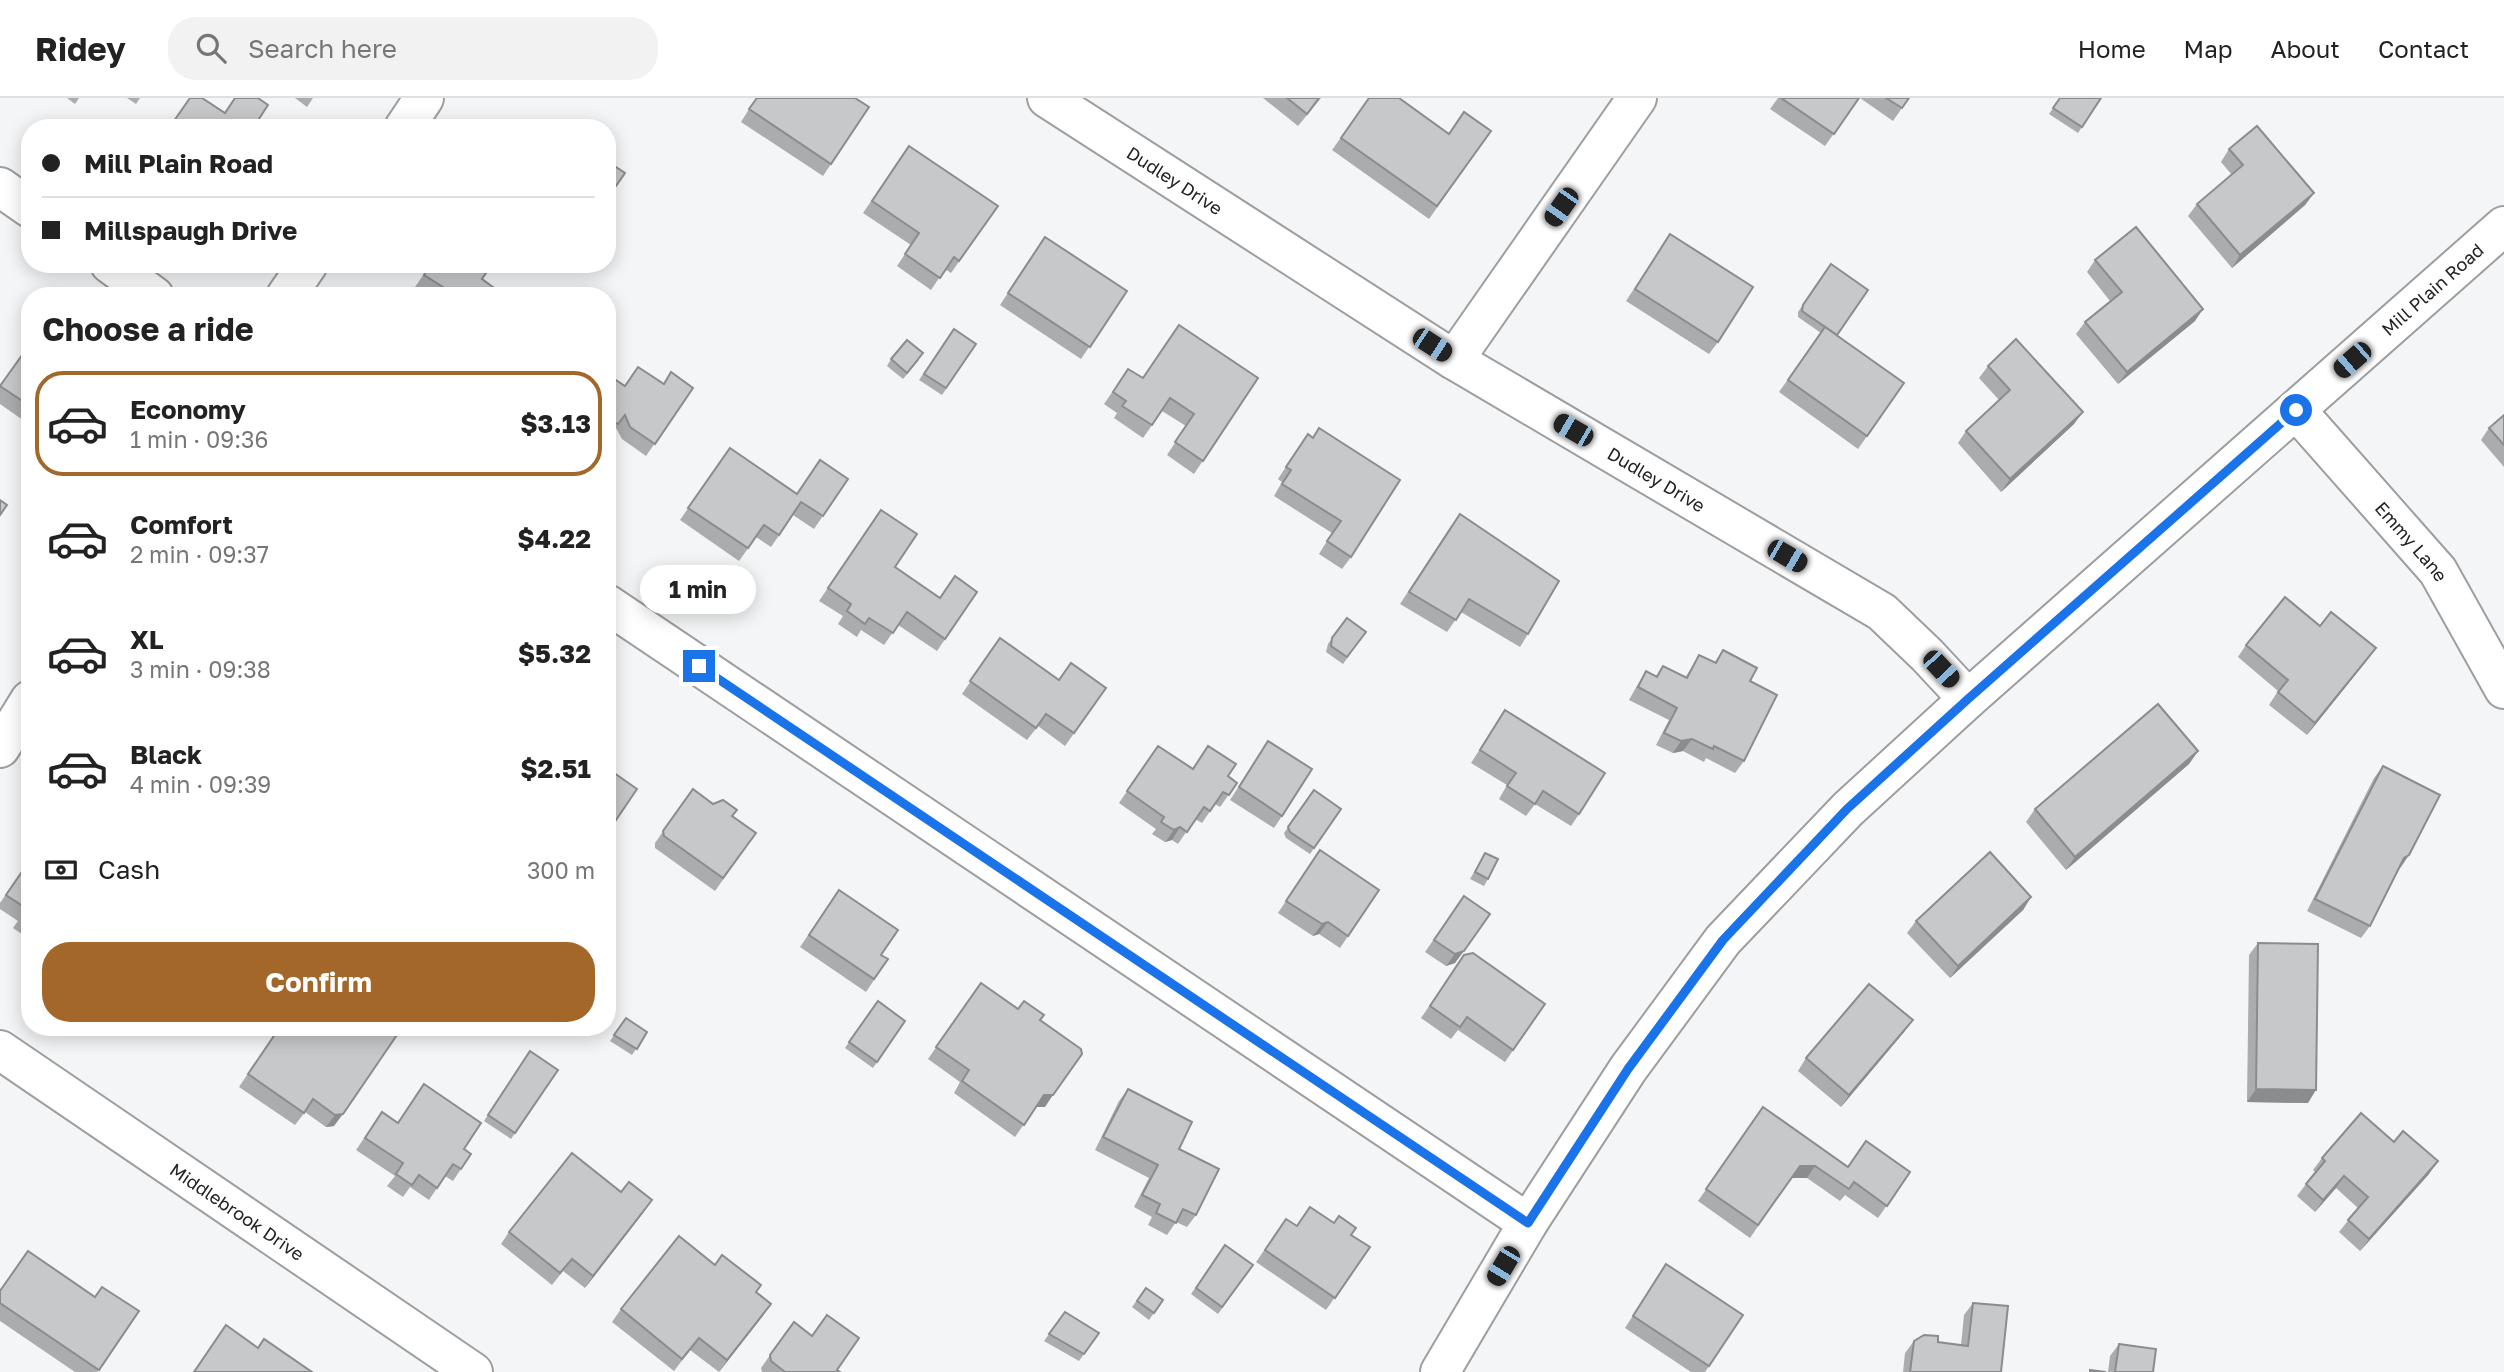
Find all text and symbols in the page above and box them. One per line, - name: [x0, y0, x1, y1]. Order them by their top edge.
- search box: [168, 17, 658, 80]
- text: Ridey: [35, 29, 126, 68]
- icon: search: [192, 29, 230, 67]
- text: Search here: [248, 33, 397, 64]
- text: Home: [2078, 34, 2146, 63]
- text: Map: [2184, 34, 2233, 63]
- text: About: [2271, 34, 2340, 63]
- text: Contact: [2378, 34, 2469, 63]
- street label: Dudley Drive: [1123, 141, 1227, 219]
- text: Mill Plain Road: [84, 148, 273, 179]
- car: [1541, 184, 1582, 230]
- text: Millspaugh Drive: [84, 215, 297, 246]
- street label: Mill Plain Road: [2377, 238, 2488, 340]
- text: Choose a ride: [42, 310, 254, 348]
- car: [1409, 325, 1456, 365]
- car: [2330, 338, 2375, 382]
- icon: car: [46, 392, 109, 455]
- text: Economy: [130, 394, 246, 425]
- route start: [2280, 394, 2312, 426]
- text: $3.13: [520, 408, 591, 439]
- car: [1550, 410, 1597, 450]
- text: 1 min · 09:36: [130, 425, 268, 453]
- street label: Dudley Drive: [1604, 442, 1709, 516]
- street label: Emmy Lane: [2371, 497, 2452, 585]
- icon: car: [46, 507, 109, 570]
- text: Comfort: [130, 509, 233, 540]
- text: $4.22: [517, 523, 591, 554]
- car: [1764, 536, 1811, 576]
- text: 2 min · 09:37: [130, 540, 269, 568]
- callout: 1 min: [641, 564, 757, 614]
- text: 1 min: [669, 575, 727, 603]
- icon: car: [46, 622, 109, 685]
- text: XL: [130, 624, 164, 655]
- text: $5.32: [518, 638, 591, 669]
- car: [1919, 646, 1964, 692]
- route end: [683, 650, 715, 682]
- text: 3 min · 09:38: [130, 655, 271, 683]
- icon: car: [46, 737, 109, 800]
- text: Black: [130, 739, 202, 770]
- text: $2.51: [520, 753, 591, 784]
- text: 4 min · 09:39: [130, 770, 271, 798]
- icon: cash: [42, 851, 80, 889]
- text: Cash: [98, 854, 160, 885]
- text: 300 m: [527, 856, 595, 884]
- button: Confirm: [42, 942, 595, 1022]
- street label: Middlebrook Drive: [166, 1158, 308, 1265]
- car: [1484, 1243, 1523, 1289]

